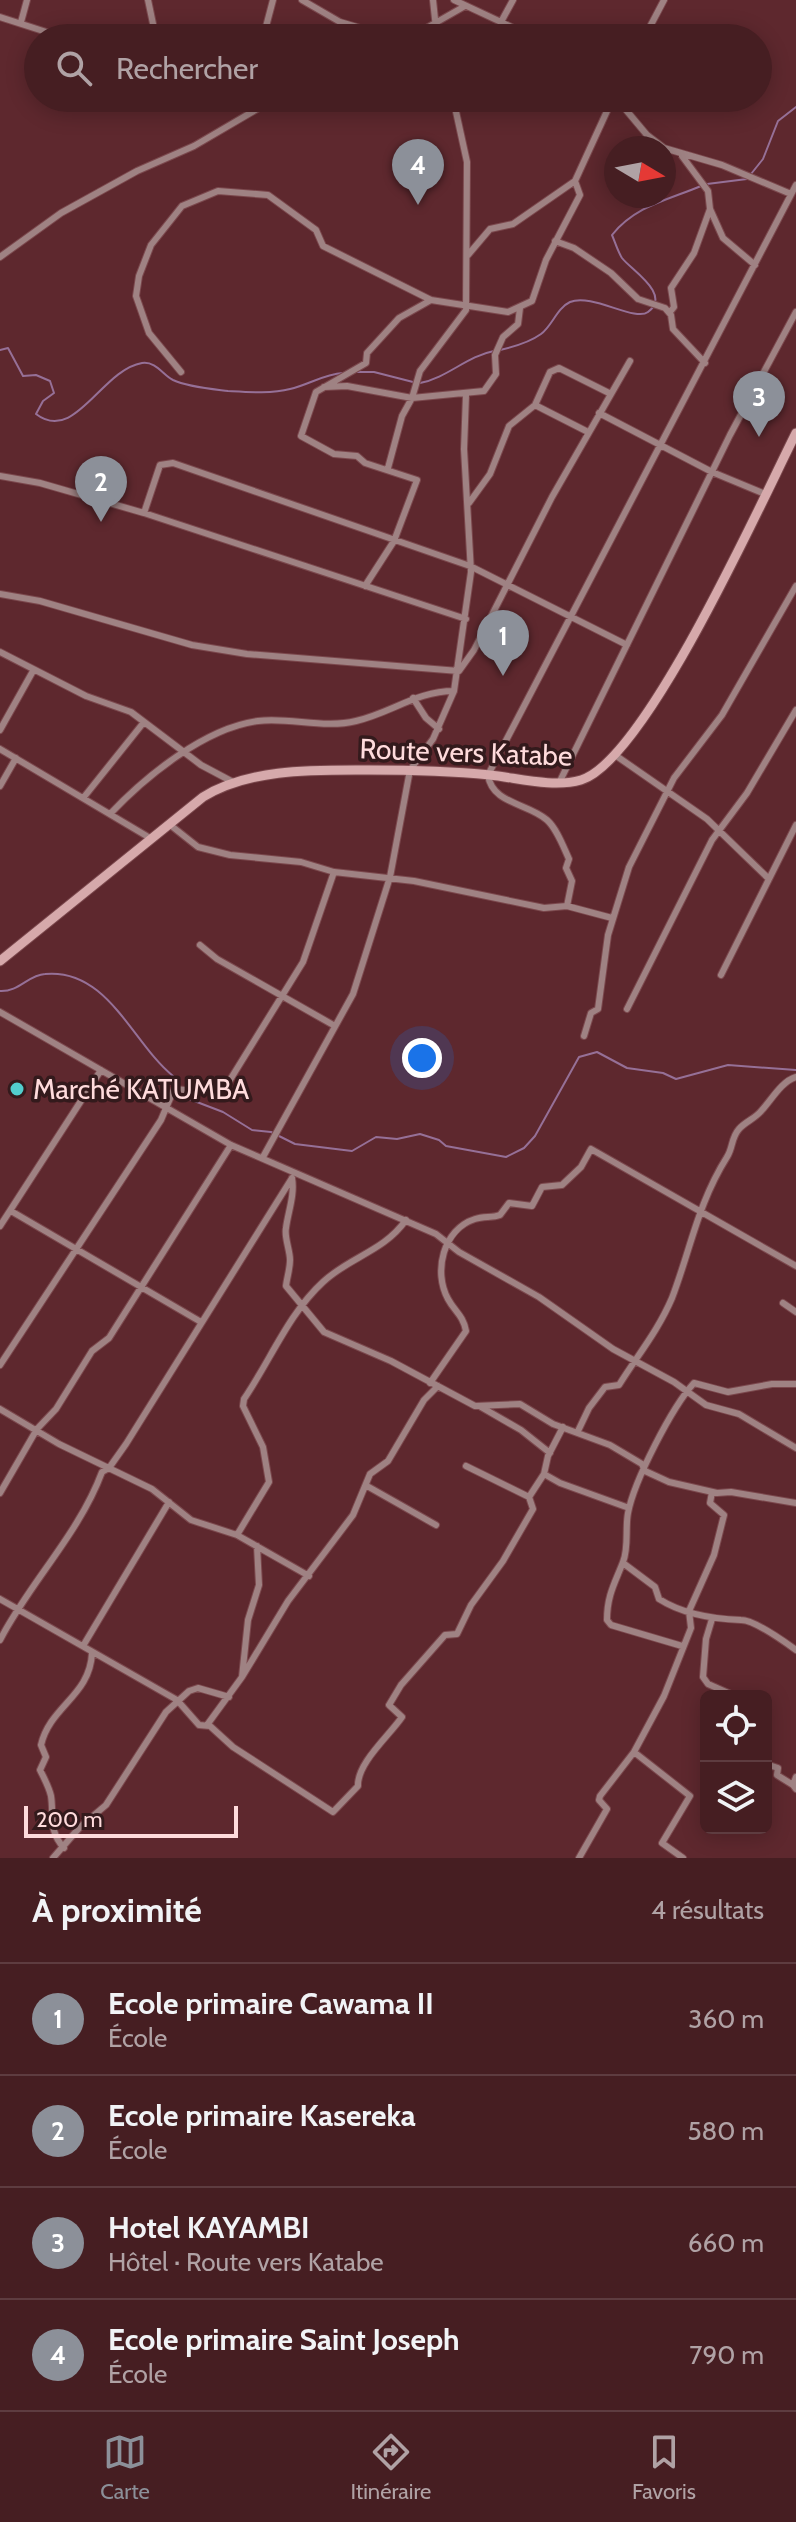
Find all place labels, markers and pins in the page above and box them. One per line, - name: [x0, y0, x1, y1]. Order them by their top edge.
- pin: 4: [392, 139, 444, 205]
- pin: 3: [733, 371, 785, 437]
- pin: 2: [75, 456, 127, 522]
- pin: 1: [477, 610, 529, 676]
- place label: Marché KATUMBA: [33, 1072, 250, 1106]
- marker: Marché KATUMBA: [8, 1080, 26, 1098]

